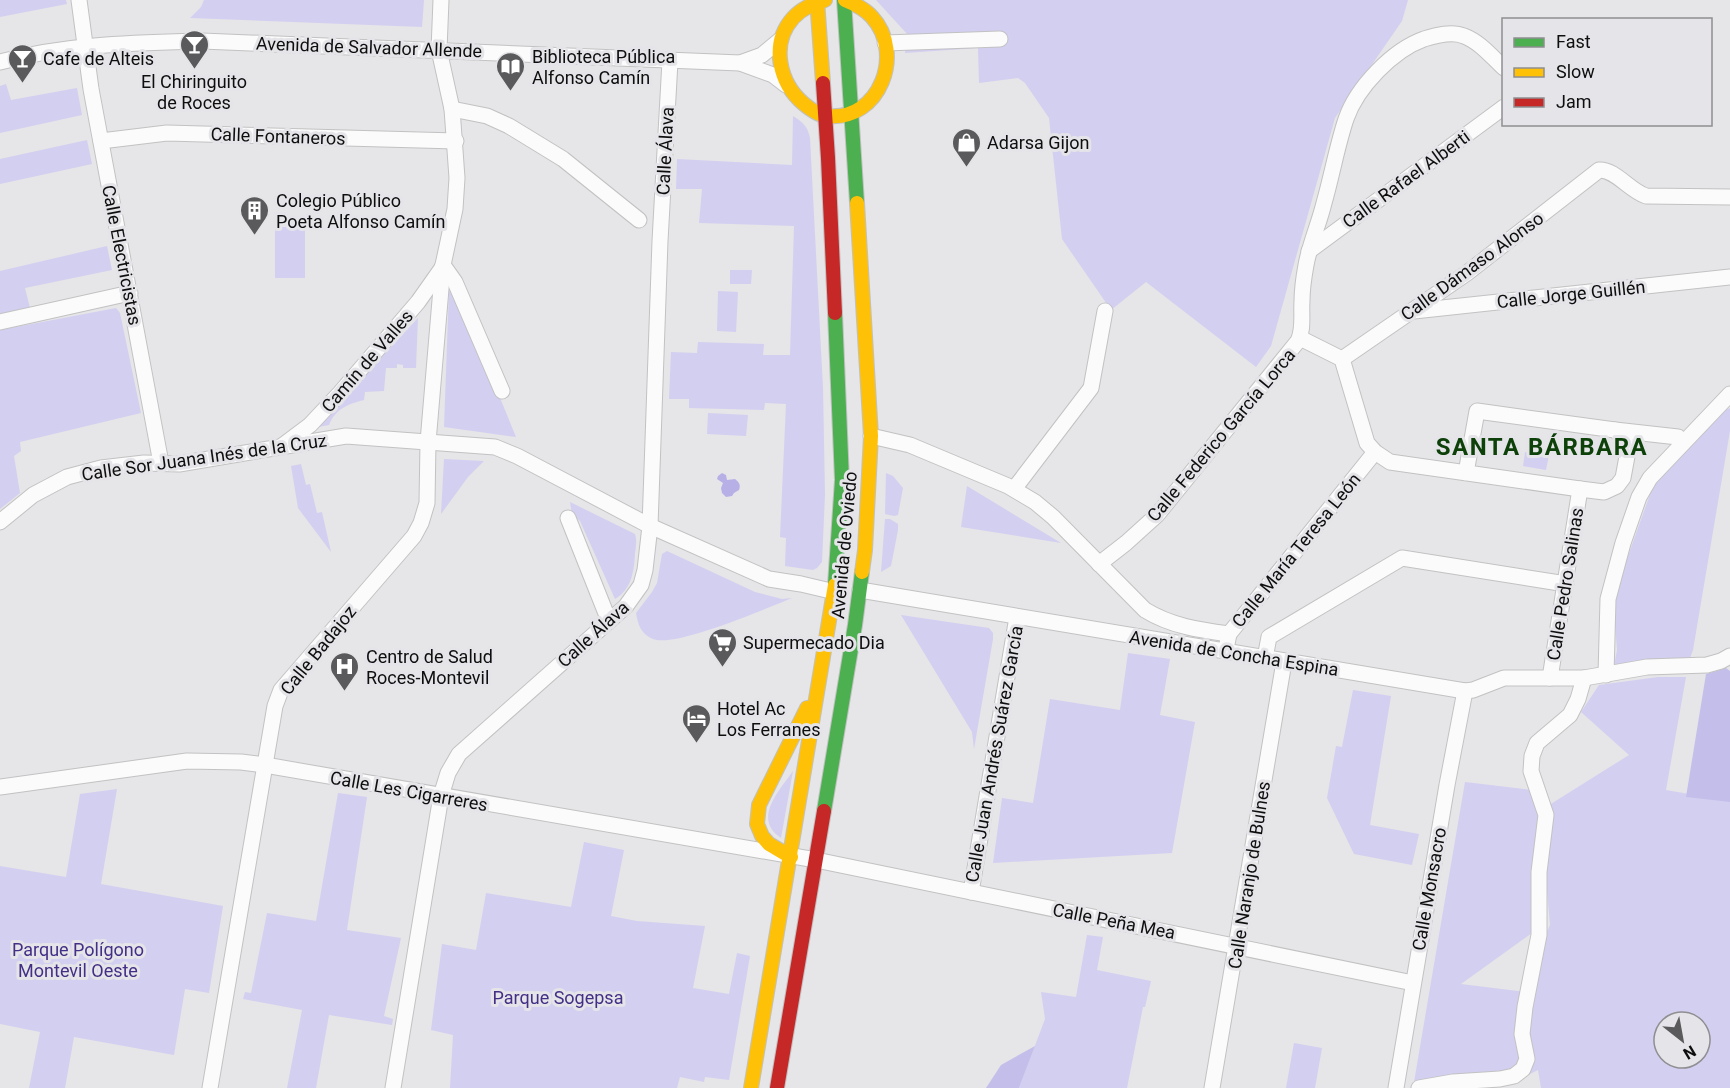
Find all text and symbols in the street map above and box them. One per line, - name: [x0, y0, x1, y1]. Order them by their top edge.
- legend: [1502, 18, 1712, 126]
- bar icon: El Chiringuito de Roces: [178, 28, 210, 70]
- text: Fast: [1556, 31, 1591, 52]
- street label: Avenida de Salvador Allende: [256, 33, 482, 61]
- bar icon: Cafe de Alteis: [6, 42, 38, 84]
- place label: Biblioteca Pública Alfonso Camín: [532, 46, 675, 88]
- place label: Cafe de Alteis: [43, 48, 154, 69]
- library icon: Biblioteca Pública Alfonso Camín: [495, 50, 527, 92]
- text: Slow: [1556, 61, 1595, 82]
- place label: El Chiringuito de Roces: [141, 71, 247, 113]
- text: Jam: [1556, 91, 1592, 112]
- street label: Calle Álava: [652, 106, 678, 196]
- street label: Calle Fontaneros: [210, 123, 346, 149]
- shop icon: Adarsa Gijon: [950, 126, 982, 168]
- street label: Calle Rafael Alberti: [1338, 126, 1474, 232]
- place label: Adarsa Gijon: [987, 132, 1089, 153]
- street label: Calle Electricistas: [98, 183, 146, 327]
- place label: Colegio Público Poeta Alfonso Camín: [276, 190, 446, 232]
- building icon: Colegio Público Poeta Alfonso Camín: [239, 194, 271, 236]
- street label: Calle Dámaso Alonso: [1397, 207, 1547, 325]
- street label: Calle Jorge Guillén: [1496, 276, 1646, 312]
- street label: Camín de Valles: [317, 306, 417, 416]
- street label: Calle Federico García Lorca: [1143, 344, 1299, 526]
- street label: Calle Sor Juana Inés de la Cruz: [80, 429, 328, 485]
- district label: SANTA BÁRBARA: [1436, 433, 1648, 461]
- street label: Calle María Teresa León: [1227, 469, 1365, 631]
- street label: Avenida de Oviedo: [827, 470, 861, 620]
- street label: Calle Pedro Salinas: [1543, 506, 1587, 662]
- street label: Calle Álava: [553, 597, 633, 671]
- street label: Calle Badajoz: [276, 601, 360, 699]
- street label: Calle Juan Andrés Suárez García: [961, 624, 1027, 884]
- supermarket icon: Supermecado Dia: [706, 626, 738, 668]
- street label: Avenida de Concha Espina: [1128, 626, 1340, 680]
- place label: Supermecado Dia: [743, 632, 885, 653]
- place label: Centro de Salud Roces-Montevil: [366, 646, 493, 688]
- hospital icon: Centro de Salud Roces-Montevil: [329, 650, 361, 692]
- place label: Hotel Ac Los Ferranes: [717, 698, 820, 740]
- hotel icon: Hotel Ac Los Ferranes: [680, 702, 712, 744]
- street label: Calle Les Cigarreres: [329, 767, 489, 815]
- street label: Calle Naranjo de Bulnes: [1224, 780, 1274, 970]
- street label: Calle Monsacro: [1408, 826, 1450, 952]
- street label: Calle Peña Mea: [1051, 899, 1177, 943]
- park label: Parque Polígono Montevil Oeste: [12, 939, 144, 981]
- park label: Parque Sogepsa: [493, 987, 623, 1008]
- north arrow: [1652, 1010, 1712, 1070]
- text: N: [1680, 1041, 1699, 1063]

